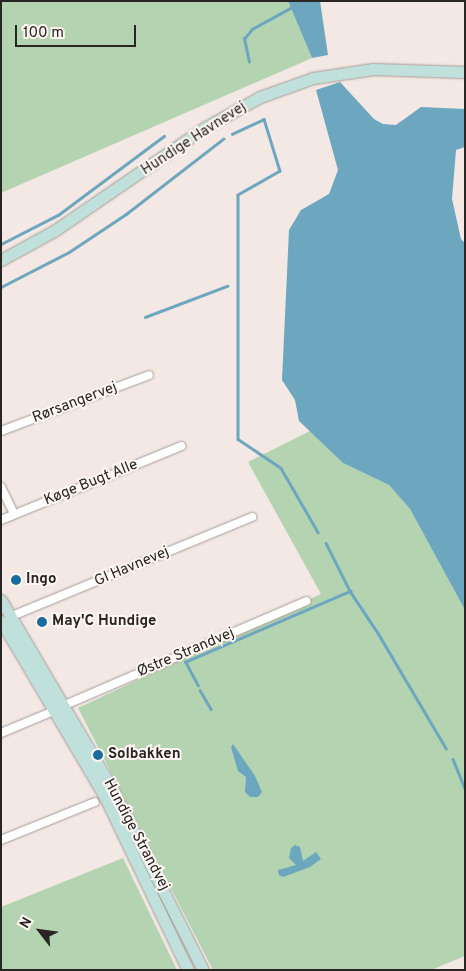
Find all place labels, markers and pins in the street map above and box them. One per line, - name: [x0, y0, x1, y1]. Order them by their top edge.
- place label: Ingo: [26, 571, 56, 589]
- marker: Ingo: [10, 574, 22, 586]
- place label: May'C Hundige: [52, 613, 156, 631]
- marker: May'C Hundige: [36, 616, 48, 628]
- place label: Solbakken: [108, 746, 181, 764]
- marker: Solbakken: [92, 749, 104, 761]

